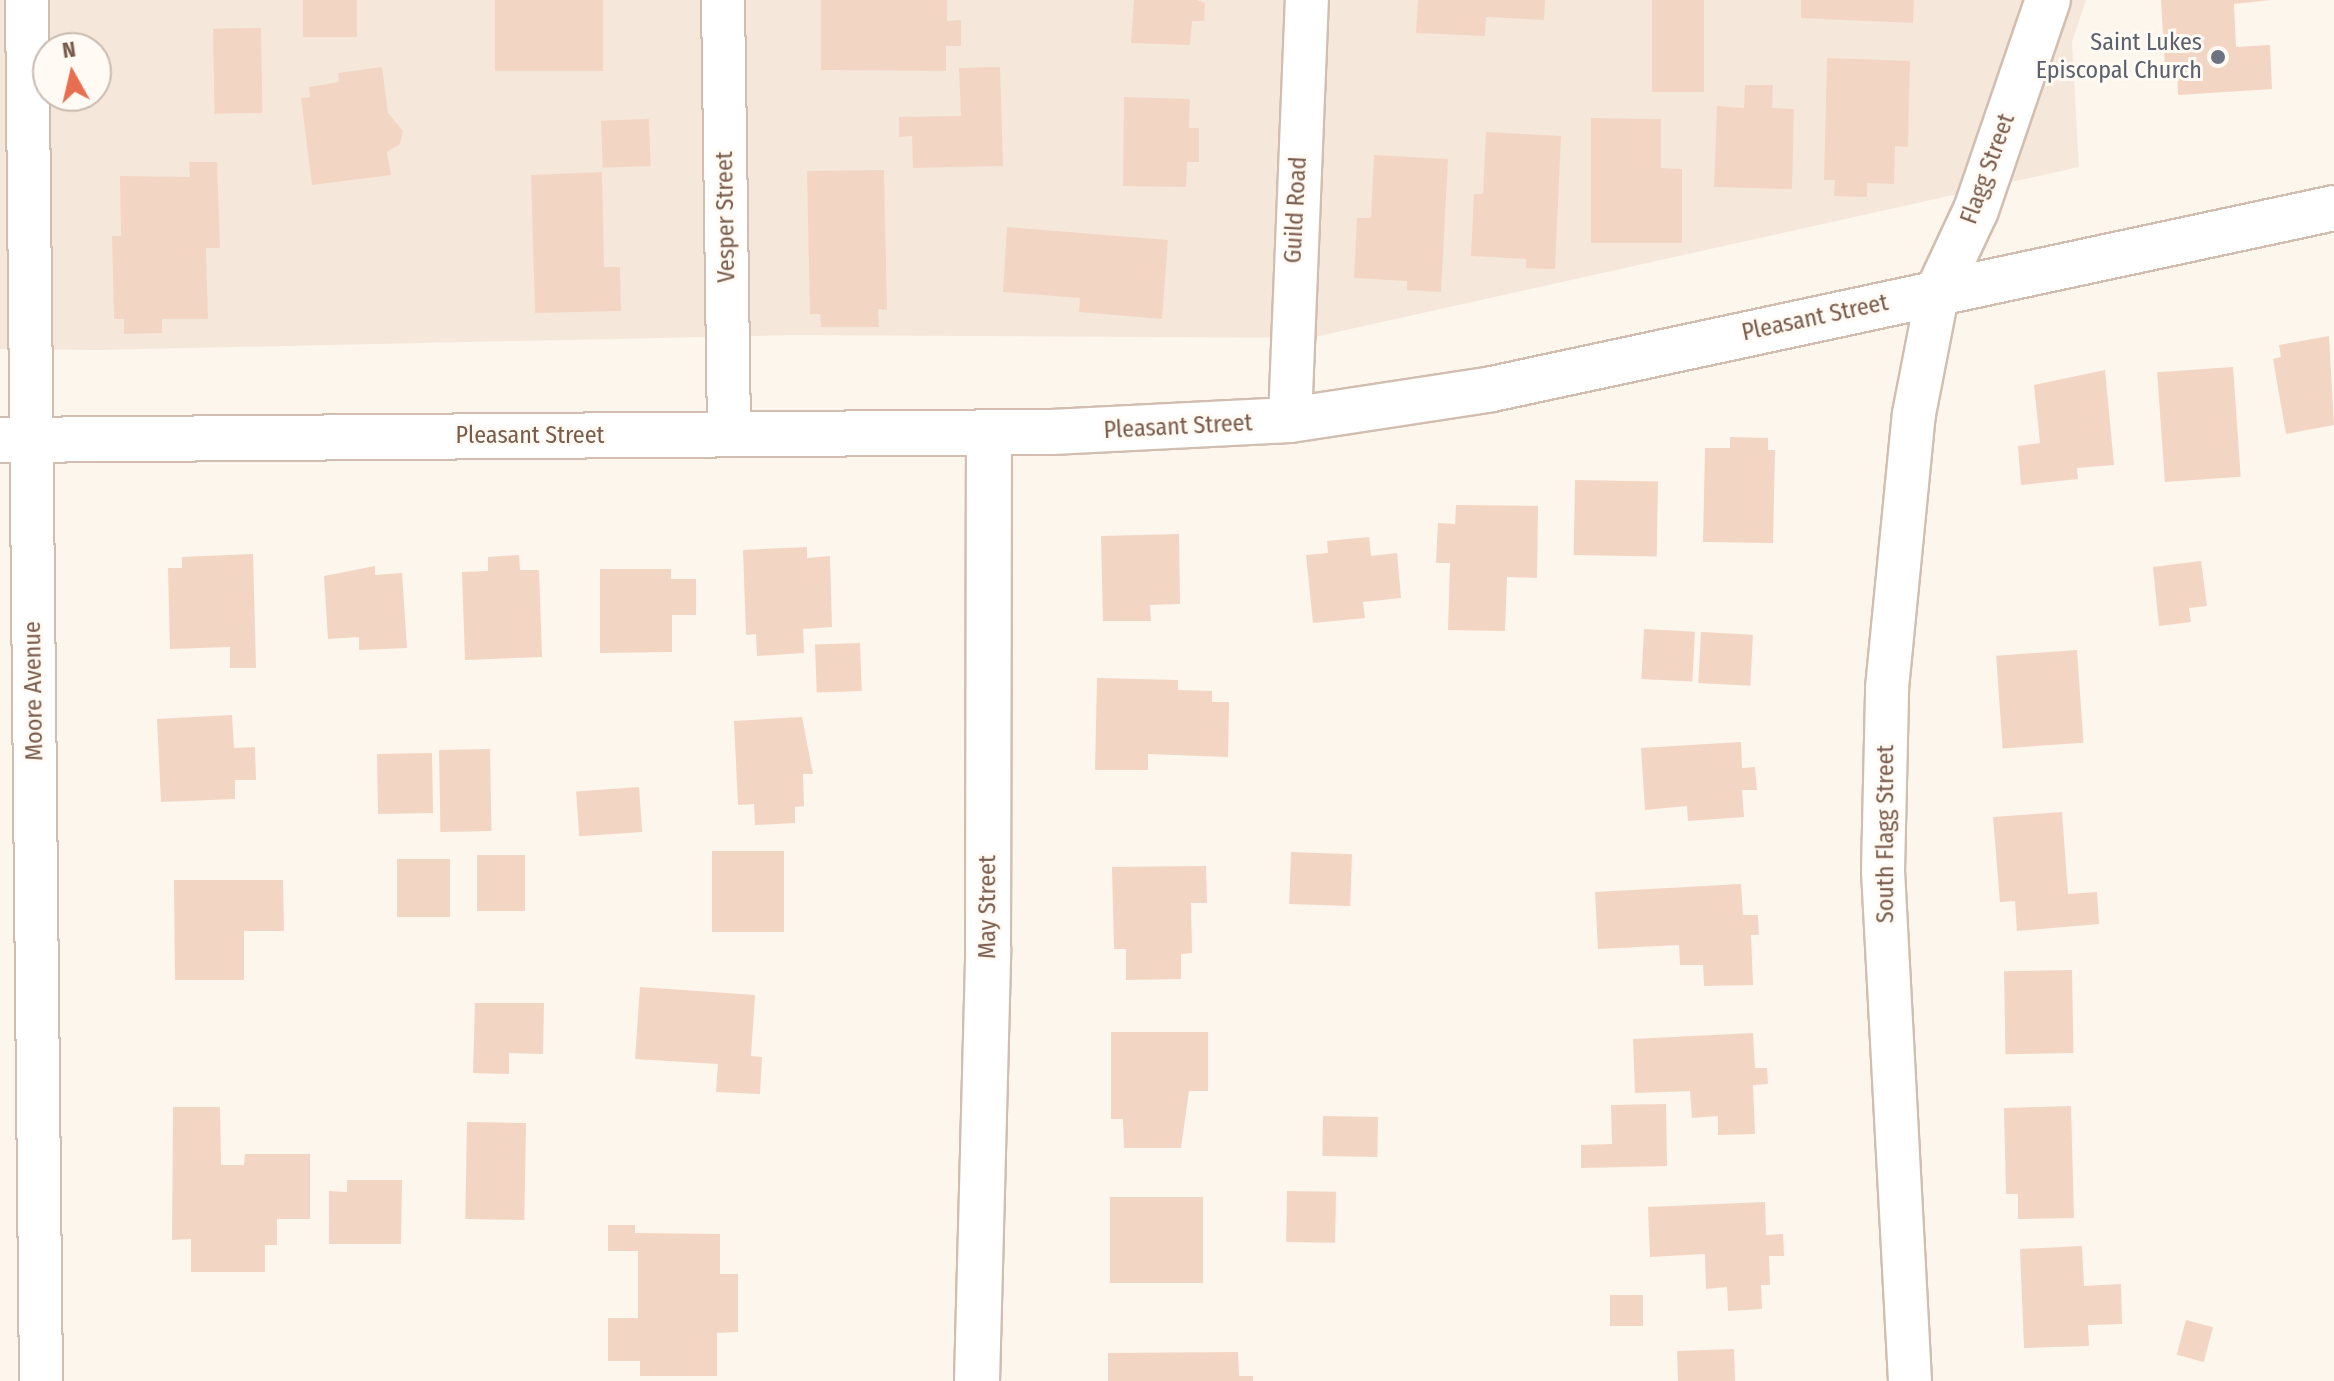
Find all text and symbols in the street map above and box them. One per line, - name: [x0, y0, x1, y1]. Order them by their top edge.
- place label: Saint Lukes Episcopal Church: [2036, 29, 2202, 85]
- north arrow: [32, 32, 112, 112]
- text: N: [60, 35, 77, 64]
- marker: Saint Lukes Episcopal Church: [2209, 48, 2227, 66]
- street label: Flagg Street: [1955, 110, 2021, 228]
- street label: Vesper Street: [710, 151, 742, 283]
- street label: Guild Road: [1279, 156, 1313, 264]
- street label: Pleasant Street: [1739, 288, 1891, 348]
- street label: Pleasant Street: [1103, 409, 1253, 445]
- street label: Pleasant Street: [456, 422, 604, 450]
- street label: Moore Avenue: [18, 621, 50, 761]
- street label: South Flagg Street: [1872, 745, 1900, 923]
- street label: May Street: [974, 855, 1002, 959]

